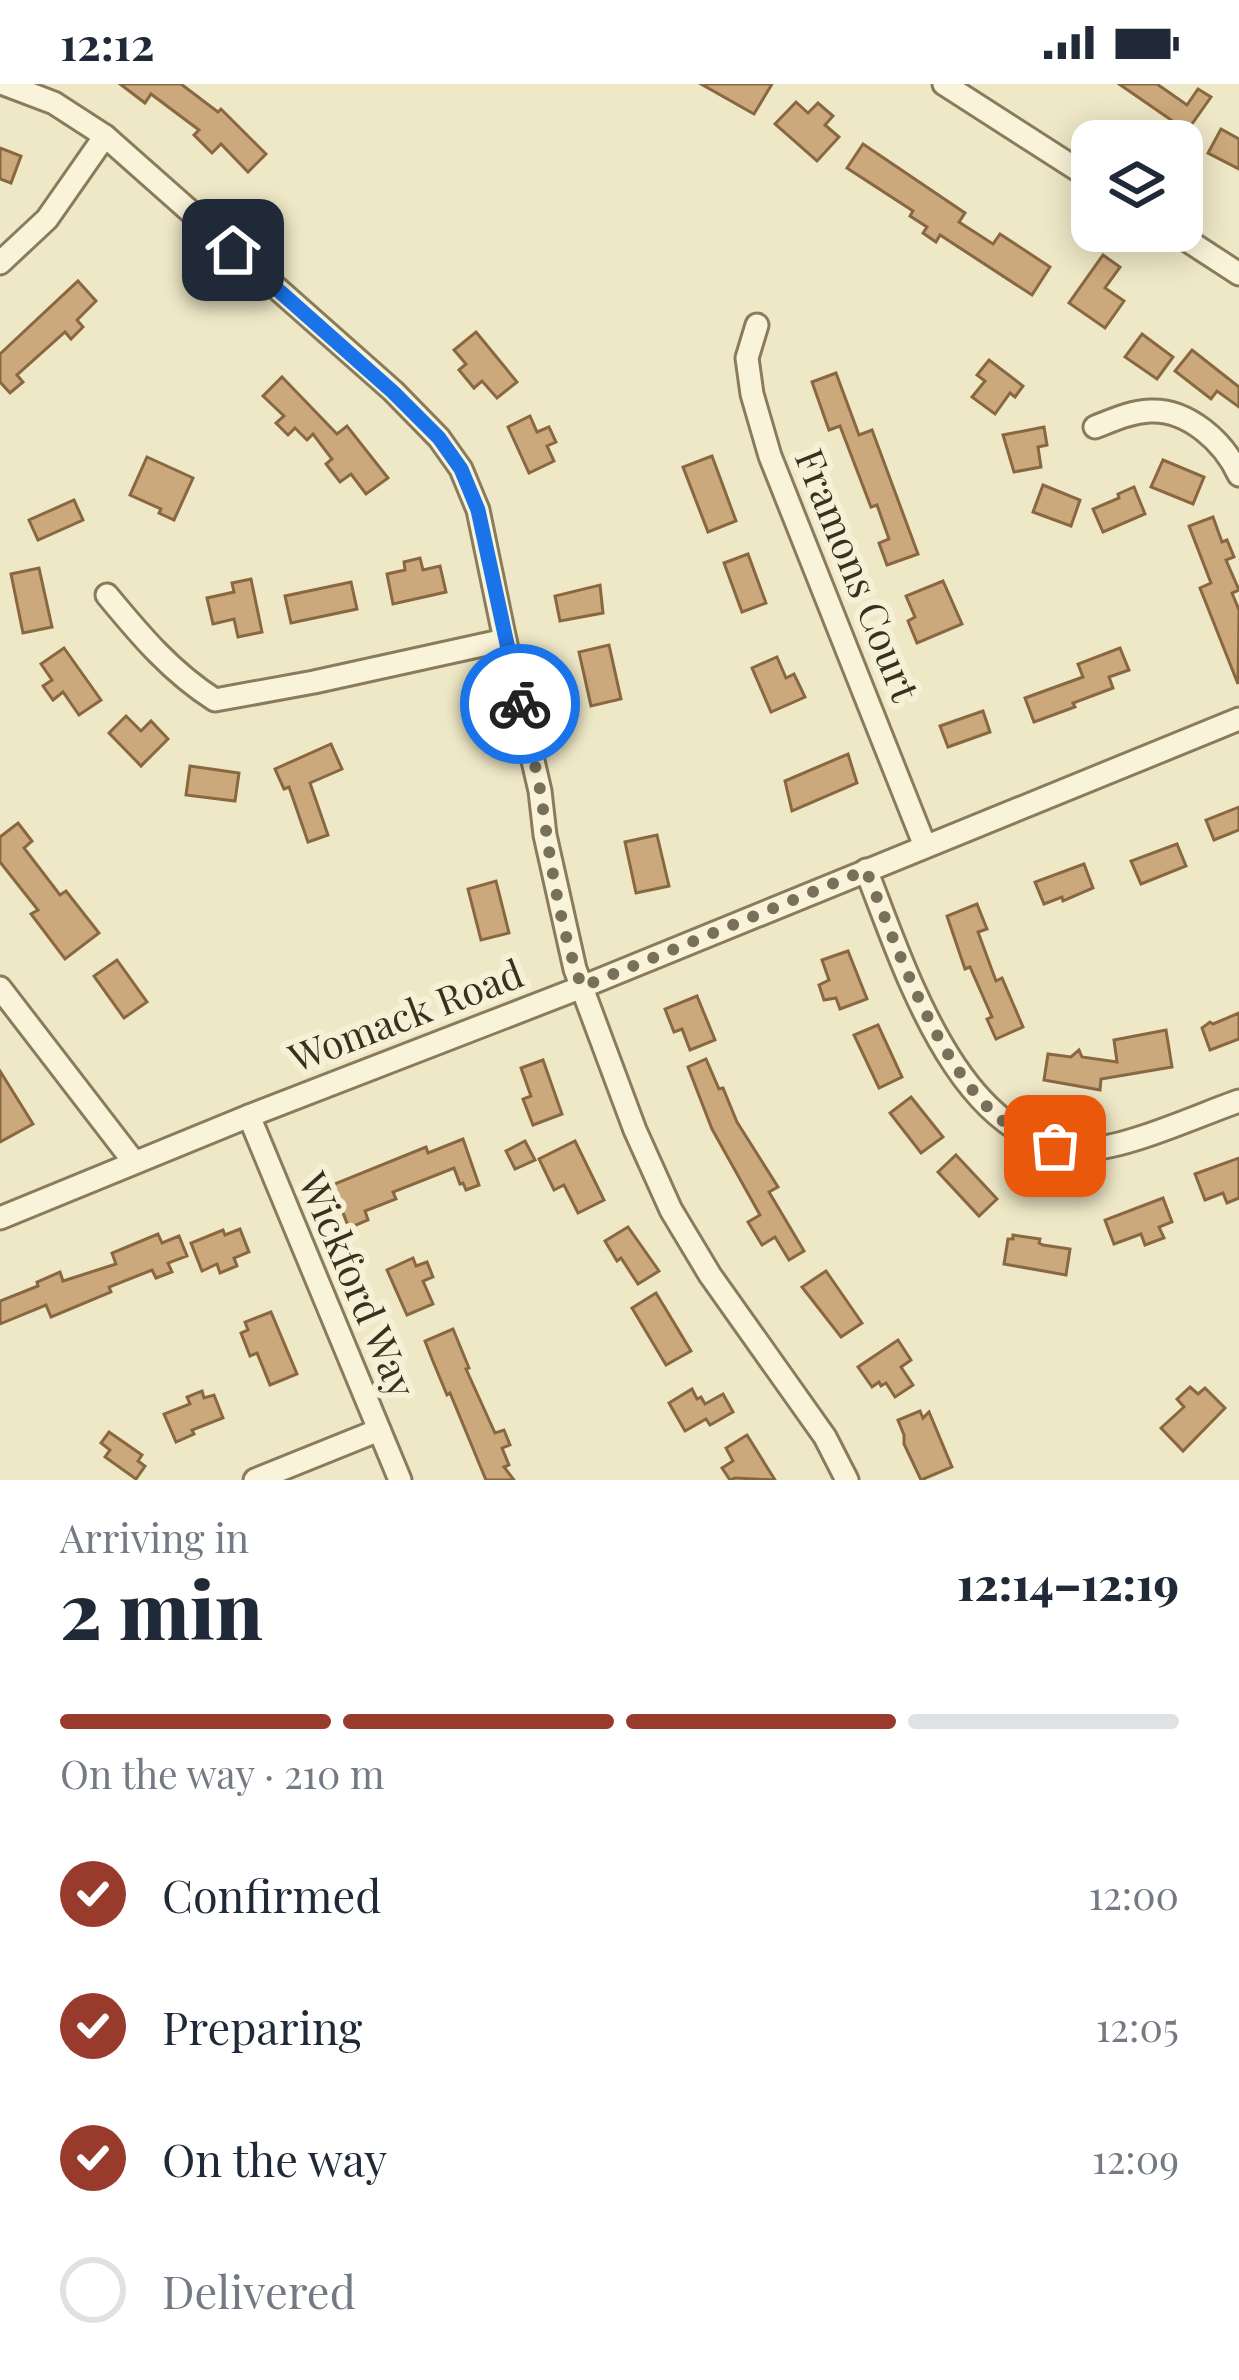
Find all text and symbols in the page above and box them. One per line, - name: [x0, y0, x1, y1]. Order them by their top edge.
- text: 12:12: [60, 12, 155, 72]
- map controls: [1071, 120, 1203, 252]
- button: layers: [1071, 120, 1203, 252]
- pin: [182, 199, 284, 301]
- icon: home: [200, 217, 266, 283]
- street label: Framons Court: [785, 441, 933, 709]
- courier: [460, 644, 580, 764]
- icon: bike: [487, 671, 553, 737]
- street label: Womack Road: [280, 946, 530, 1083]
- pin: [1004, 1095, 1106, 1197]
- icon: bag: [1022, 1113, 1088, 1179]
- street label: Wickford Way: [288, 1163, 430, 1405]
- text: Arriving in: [60, 1511, 249, 1563]
- text: 12:14–12:19: [957, 1552, 1179, 1612]
- text: 2 min: [60, 1556, 263, 1660]
- text: On the way · 210 m: [60, 1747, 385, 1799]
- icon: check: [60, 1861, 126, 1927]
- text: Confirmed: [162, 1864, 381, 1924]
- text: 12:00: [1089, 1868, 1179, 1920]
- icon: check: [60, 1993, 126, 2059]
- text: Preparing: [162, 1996, 362, 2056]
- text: 12:05: [1096, 2000, 1179, 2052]
- icon: check: [60, 2125, 126, 2191]
- text: On the way: [162, 2128, 387, 2188]
- text: 12:09: [1092, 2132, 1179, 2184]
- text: Delivered: [162, 2260, 356, 2320]

